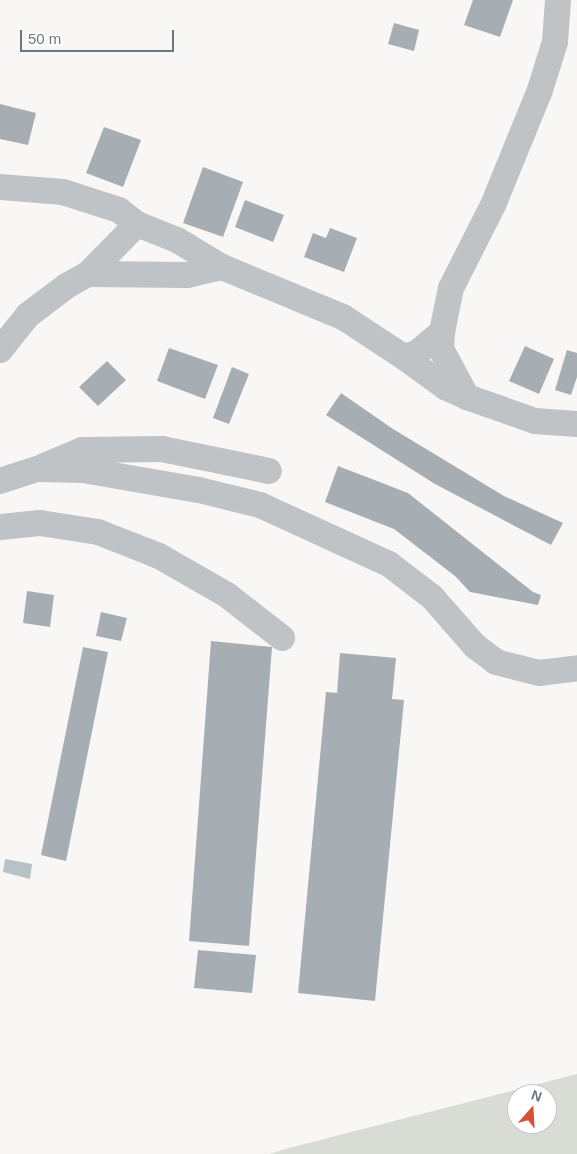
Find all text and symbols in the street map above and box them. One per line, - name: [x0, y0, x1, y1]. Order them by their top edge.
- scale bar: [22, 20, 176, 52]
- text: 50 m: [28, 30, 61, 47]
- north arrow: [507, 1084, 557, 1134]
- text: N: [529, 1087, 544, 1105]

